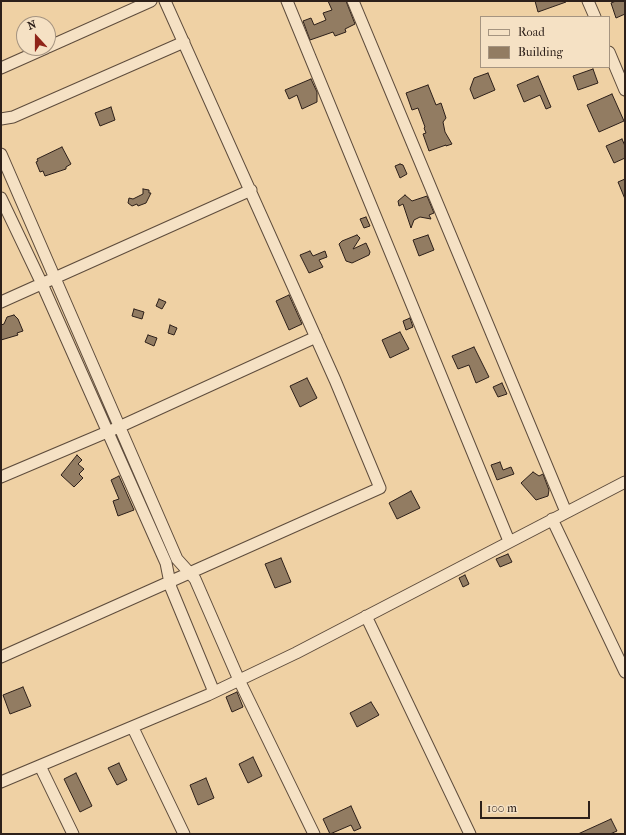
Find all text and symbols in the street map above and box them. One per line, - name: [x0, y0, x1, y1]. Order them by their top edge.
- north arrow: [16, 16, 56, 56]
- legend: [480, 16, 610, 68]
- text: N: [26, 18, 38, 33]
- text: Road: [518, 25, 545, 39]
- text: Building: [518, 45, 563, 59]
- scale bar: [482, 793, 592, 819]
- text: 100 m: [487, 801, 517, 815]

